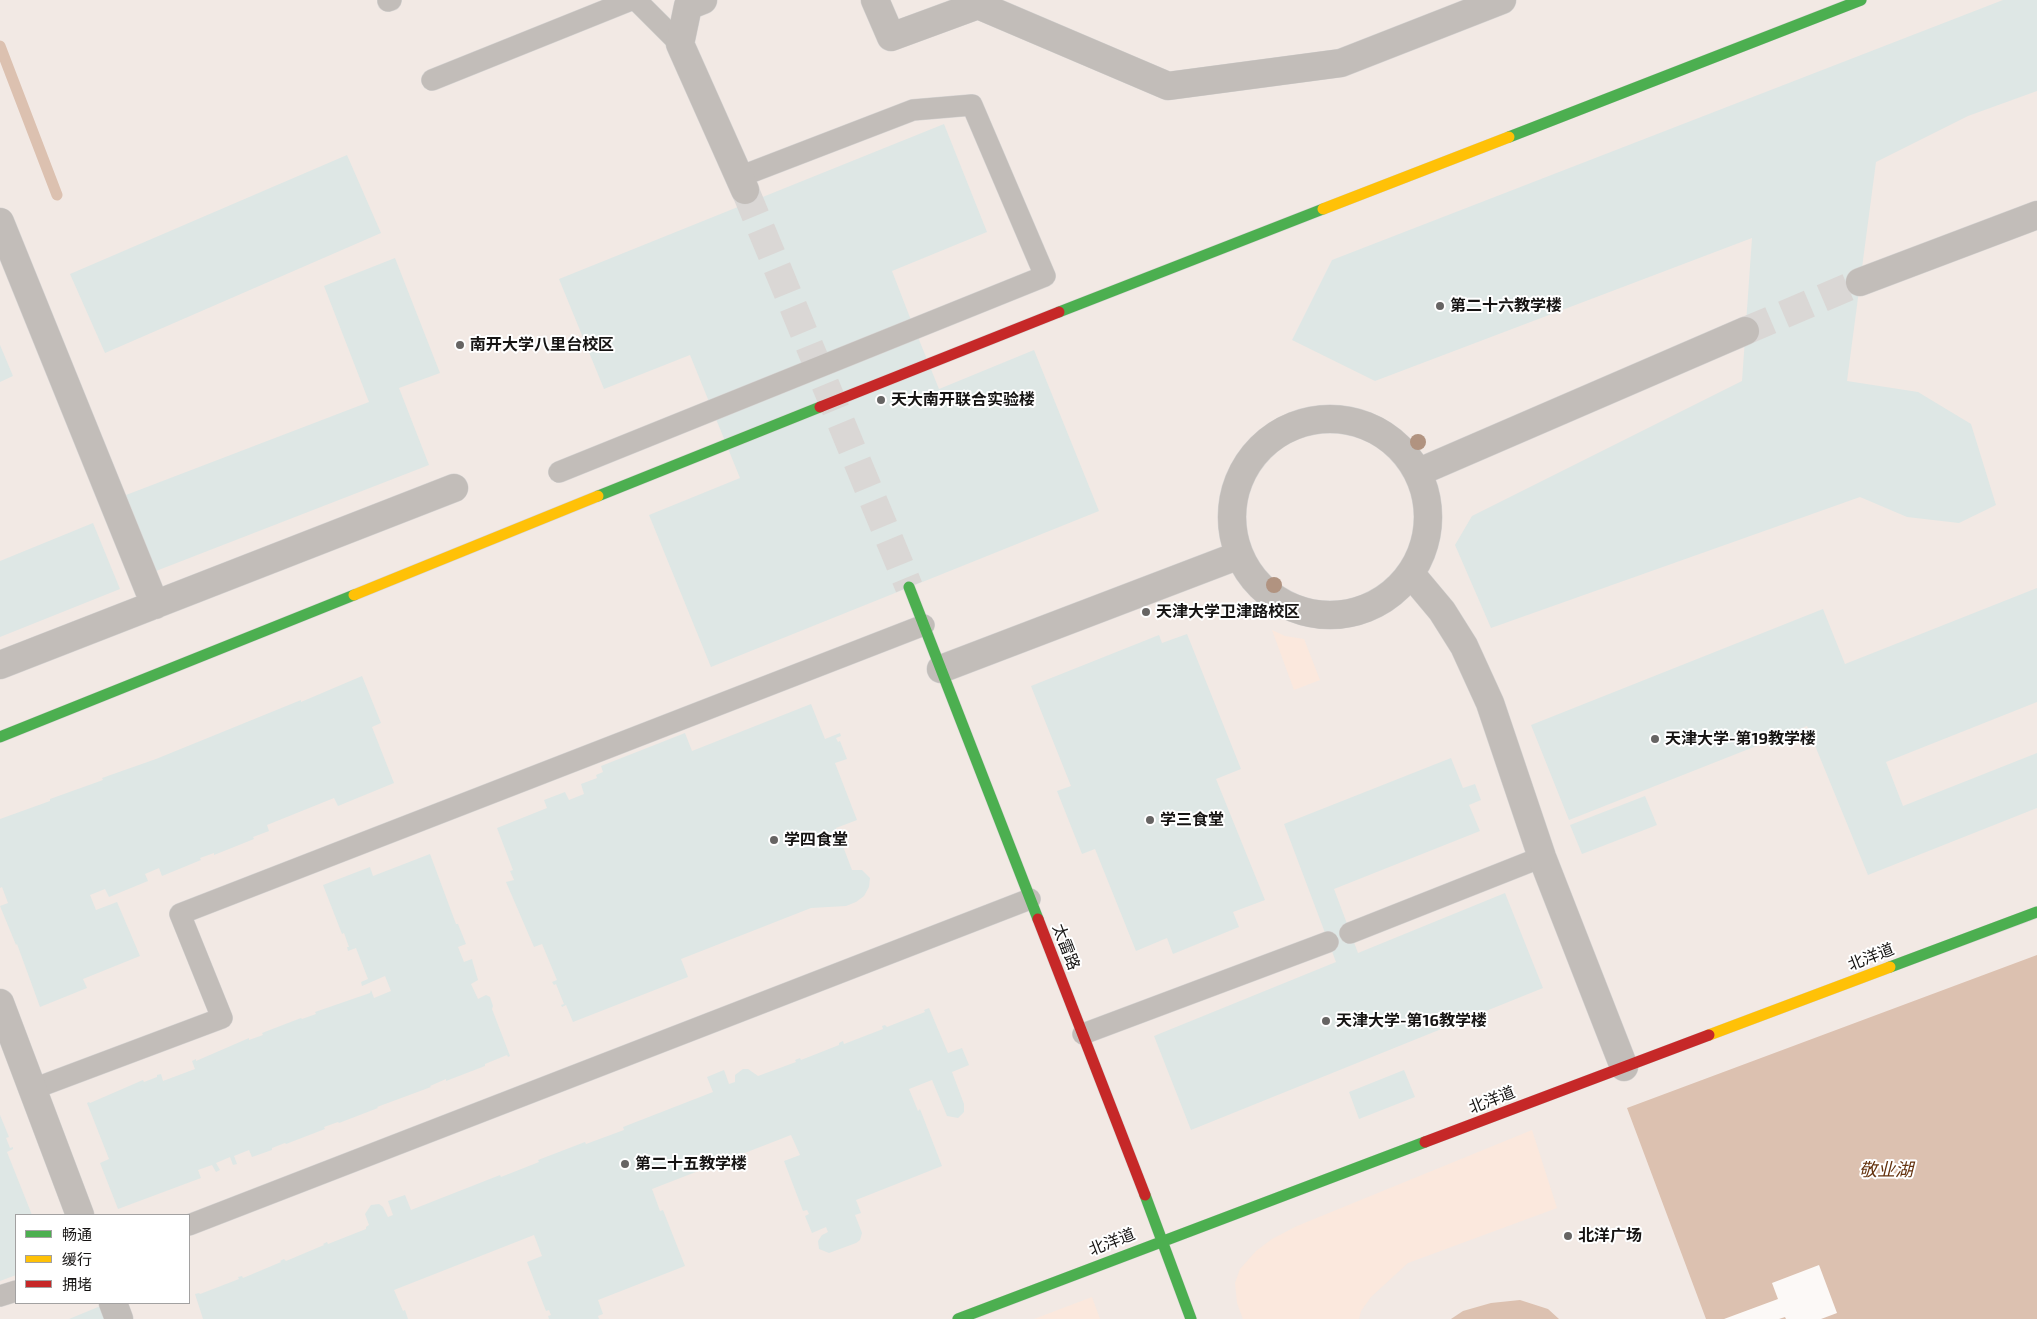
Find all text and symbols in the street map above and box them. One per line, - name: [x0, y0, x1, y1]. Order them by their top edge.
- place label: 第二十六教学楼: [1450, 296, 1562, 316]
- marker: 第二十六教学楼: [1434, 300, 1446, 312]
- place label: 南开大学八里台校区: [470, 335, 614, 355]
- marker: 南开大学八里台校区: [454, 339, 466, 351]
- place label: 天大南开联合实验楼: [891, 390, 1035, 410]
- marker: 天大南开联合实验楼: [875, 394, 887, 406]
- place label: 天津大学卫津路校区: [1156, 602, 1300, 622]
- marker: 天津大学卫津路校区: [1140, 606, 1152, 618]
- place label: 天津大学-第19教学楼: [1665, 729, 1816, 749]
- marker: 天津大学-第19教学楼: [1649, 733, 1661, 745]
- place label: 学三食堂: [1160, 810, 1224, 830]
- marker: 学三食堂: [1144, 814, 1156, 826]
- place label: 学四食堂: [784, 830, 848, 850]
- marker: 学四食堂: [768, 834, 780, 846]
- street label: 太雷路: [1048, 921, 1084, 973]
- street label: 北洋道: [1845, 939, 1897, 975]
- place label: 天津大学-第16教学楼: [1336, 1011, 1487, 1031]
- marker: 天津大学-第16教学楼: [1320, 1015, 1332, 1027]
- street label: 北洋道: [1466, 1082, 1518, 1118]
- place label: 第二十五教学楼: [635, 1154, 747, 1174]
- marker: 第二十五教学楼: [619, 1158, 631, 1170]
- water label: 敬业湖: [1859, 1159, 1913, 1181]
- legend: [15, 1214, 190, 1304]
- street label: 北洋道: [1086, 1224, 1138, 1260]
- text: 畅通: [62, 1225, 92, 1243]
- place label: 北洋广场: [1578, 1226, 1642, 1246]
- marker: 北洋广场: [1562, 1230, 1574, 1242]
- text: 缓行: [62, 1250, 92, 1268]
- text: 拥堵: [62, 1275, 92, 1293]

